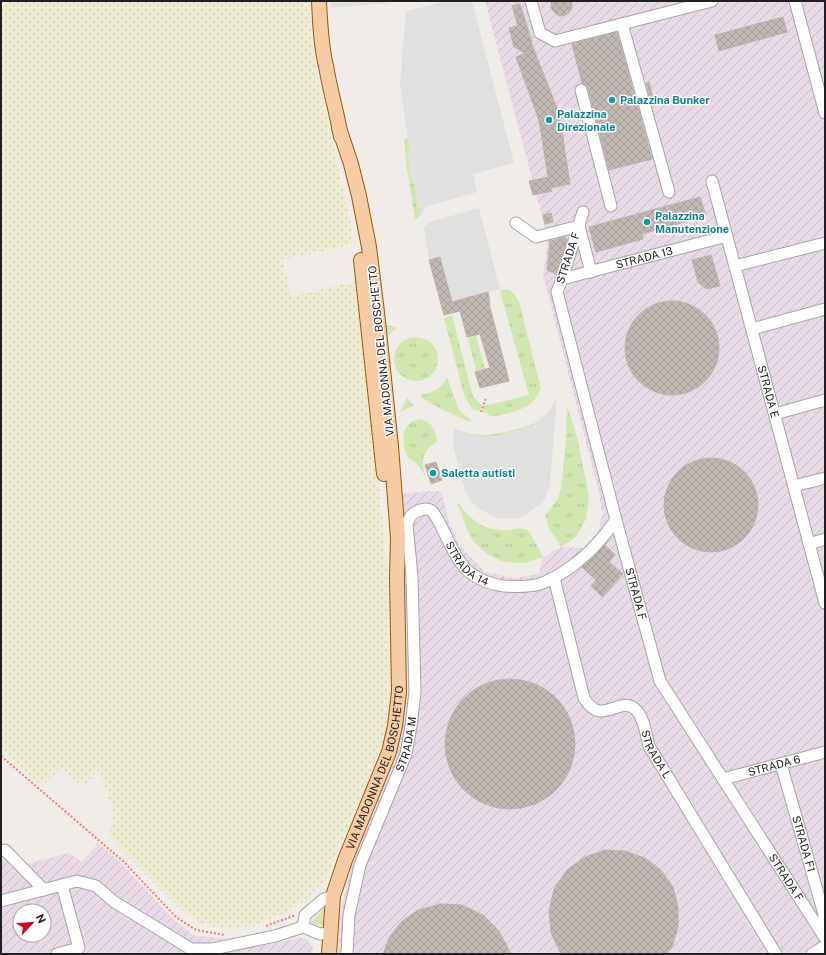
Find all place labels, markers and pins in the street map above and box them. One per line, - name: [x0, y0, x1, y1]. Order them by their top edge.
- place label: Palazzina Bunker: [620, 94, 710, 106]
- marker: Palazzina Bunker: [607, 95, 617, 105]
- place label: Palazzina Direzionale: [557, 108, 616, 133]
- marker: Palazzina Direzionale: [544, 115, 554, 125]
- place label: Palazzina Manutenzione: [655, 210, 729, 235]
- marker: Palazzina Manutenzione: [642, 217, 652, 227]
- place label: Saletta autisti: [441, 467, 515, 479]
- marker: Saletta autisti: [428, 468, 438, 478]

